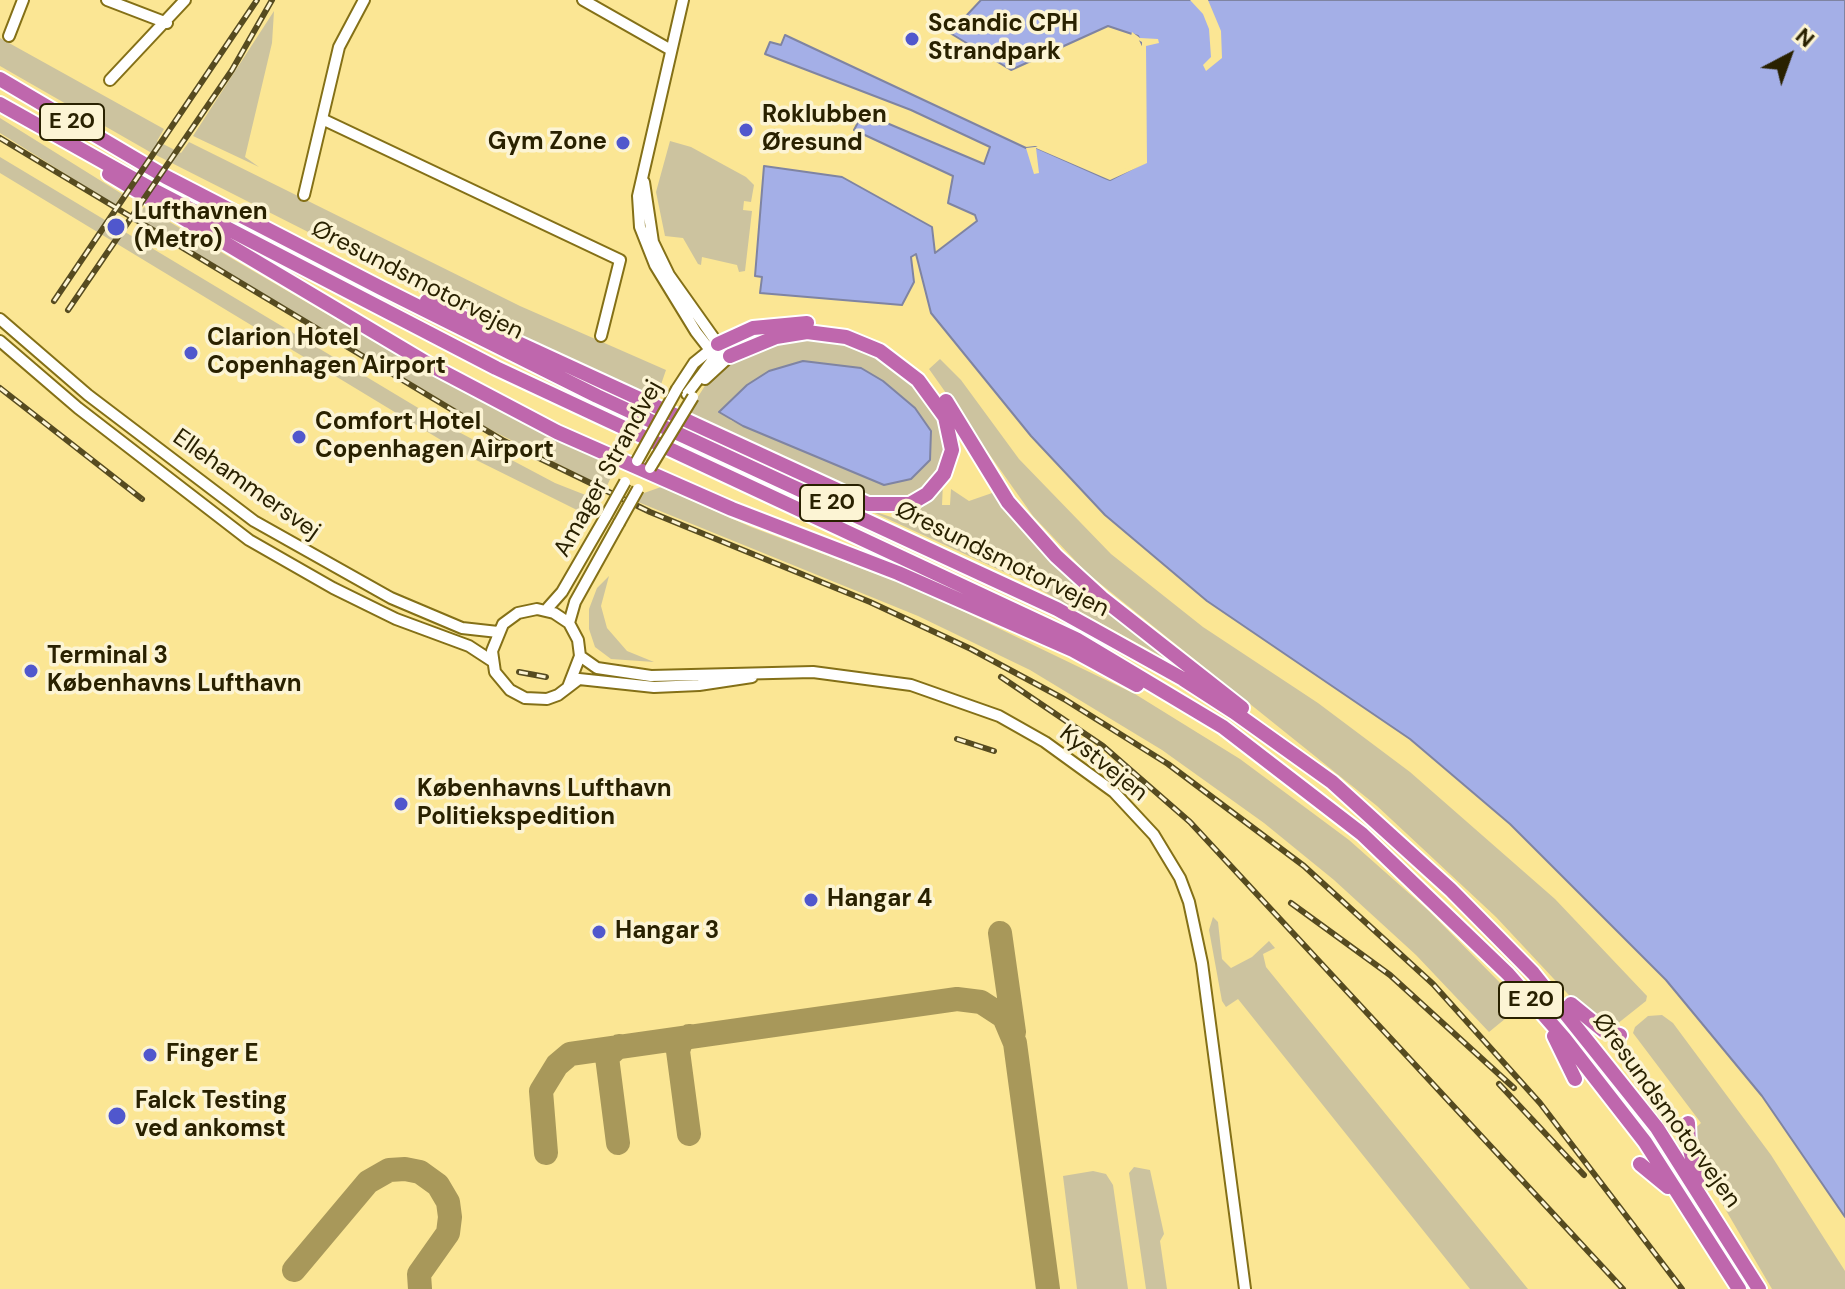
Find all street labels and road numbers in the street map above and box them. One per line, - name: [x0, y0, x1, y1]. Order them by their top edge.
- road number: E 20: [40, 104, 104, 140]
- street label: Øresundsmotorvejen: [306, 215, 528, 347]
- street label: Amager Strandvej: [548, 376, 670, 562]
- street label: Ellehammersvej: [167, 424, 325, 546]
- road number: E 20: [800, 485, 864, 521]
- street label: Øresundsmotorvejen: [891, 496, 1113, 624]
- street label: Kystvejen: [1053, 720, 1153, 808]
- road number: E 20: [1499, 982, 1563, 1018]
- street label: Øresundsmotorvejen: [1586, 1008, 1746, 1214]

